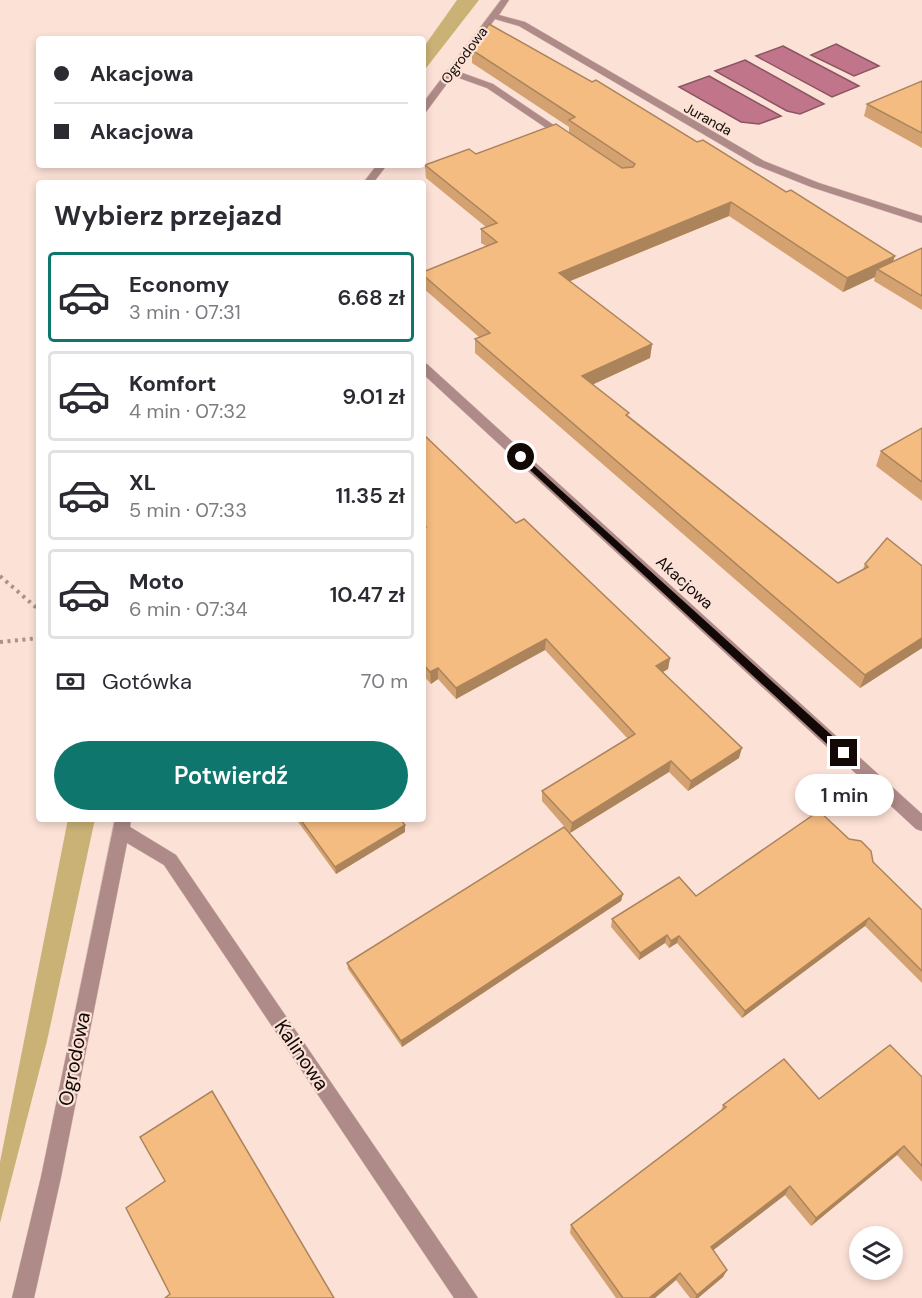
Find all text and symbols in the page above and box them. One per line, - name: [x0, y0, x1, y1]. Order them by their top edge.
- street label: Ogrodowa: [437, 23, 491, 87]
- text: Akacjowa: [90, 59, 194, 88]
- street label: Juranda: [681, 98, 735, 140]
- text: Akacjowa: [90, 117, 194, 146]
- text: Wybierz przejazd: [54, 198, 282, 233]
- icon: car: [57, 270, 111, 324]
- text: Economy: [129, 270, 229, 299]
- text: 6.68 zł: [337, 283, 405, 312]
- text: 3 min · 07:31: [129, 299, 241, 325]
- icon: car: [57, 369, 111, 423]
- text: Komfort: [129, 369, 216, 398]
- text: 9.01 zł: [342, 382, 405, 411]
- text: 4 min · 07:32: [129, 398, 247, 424]
- route start: [507, 443, 534, 470]
- icon: car: [57, 468, 111, 522]
- text: XL: [129, 468, 156, 497]
- text: 11.35 zł: [336, 481, 405, 510]
- text: 5 min · 07:33: [129, 497, 247, 523]
- street label: Akacjowa: [652, 551, 718, 614]
- icon: car: [57, 567, 111, 621]
- text: Moto: [129, 567, 184, 596]
- text: 10.47 zł: [330, 580, 405, 609]
- text: 6 min · 07:34: [129, 596, 248, 622]
- icon: cash: [54, 665, 87, 698]
- text: Gotówka: [102, 667, 192, 696]
- text: 70 m: [361, 668, 408, 694]
- route end: [830, 739, 857, 766]
- button: Potwierdź: [54, 741, 408, 810]
- callout: 1 min: [794, 774, 894, 816]
- text: 1 min: [821, 782, 868, 808]
- street label: Ogrodowa: [52, 1010, 96, 1108]
- street label: Kalinowa: [269, 1015, 335, 1095]
- map controls: [849, 1226, 903, 1280]
- button: layers: [849, 1226, 903, 1280]

